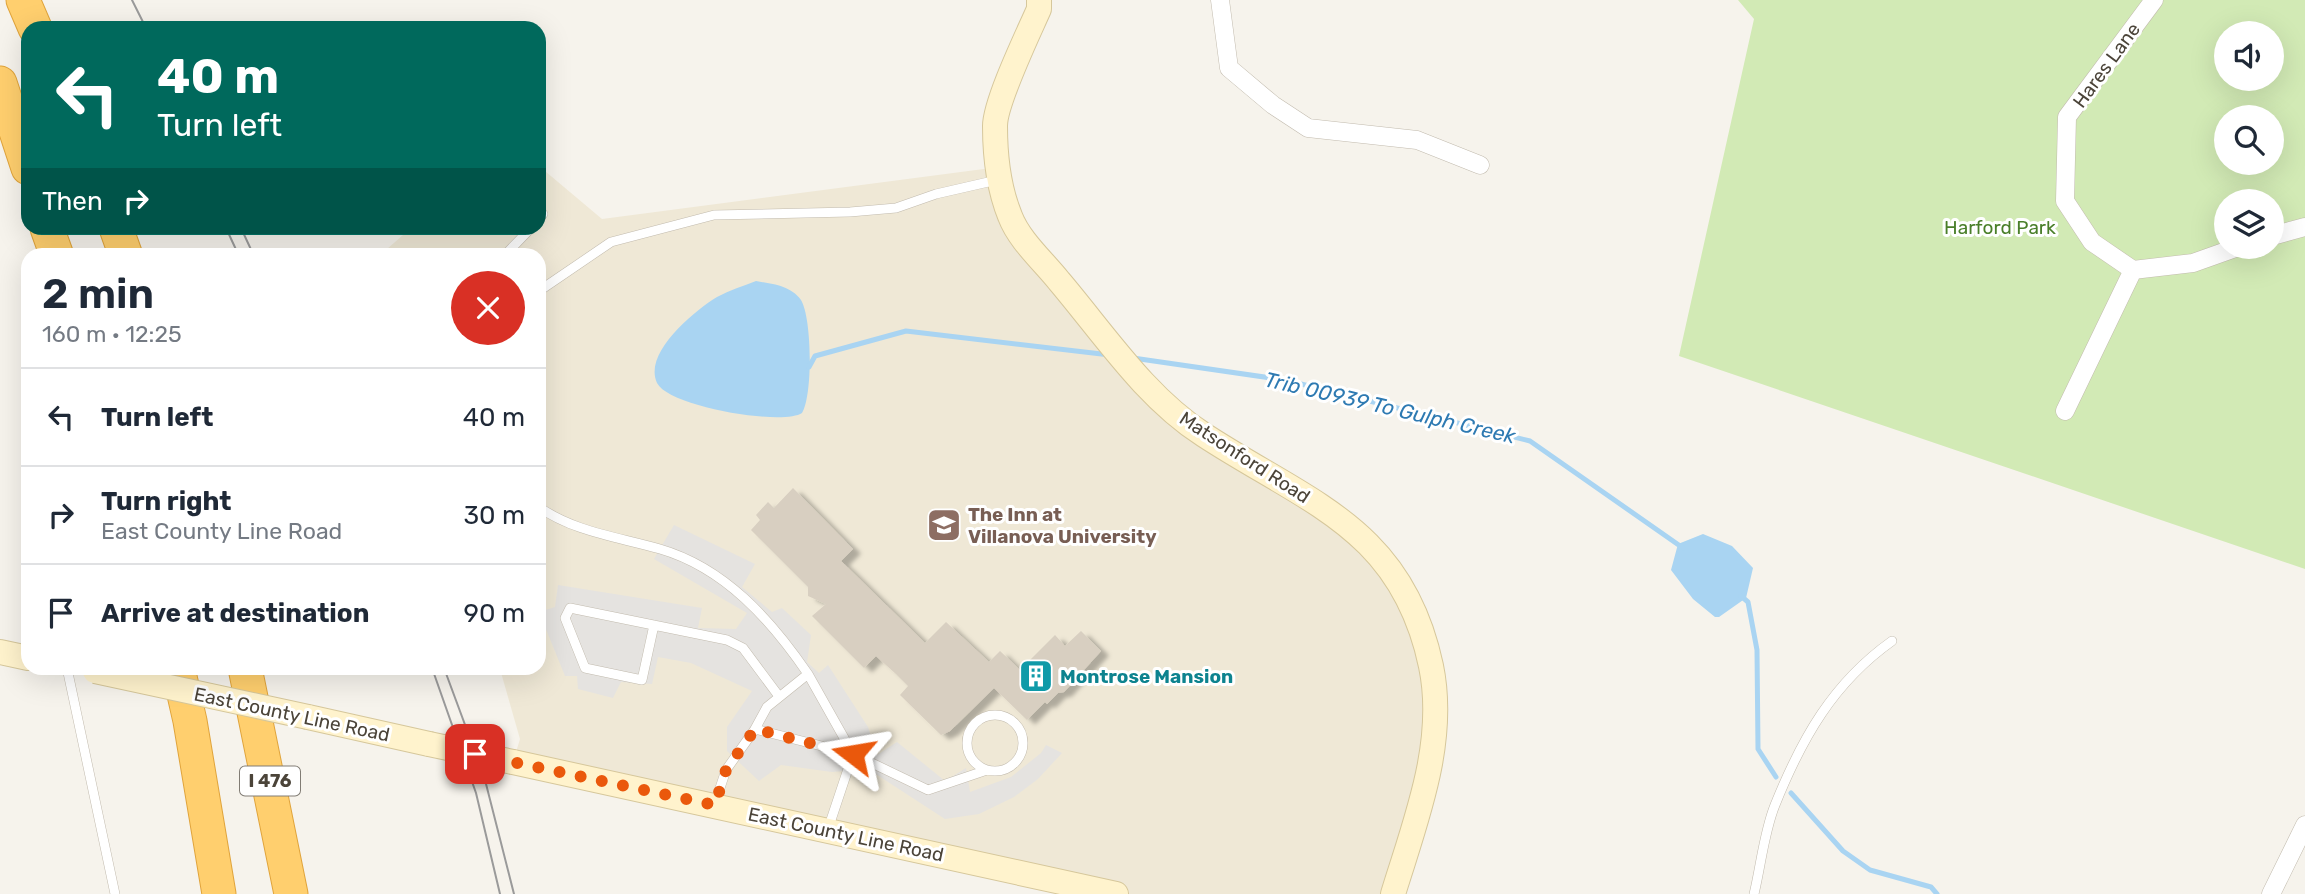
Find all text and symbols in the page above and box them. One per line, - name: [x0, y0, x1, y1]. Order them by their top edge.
- street label: Hares Lane: [2068, 18, 2145, 112]
- map controls: [2214, 21, 2284, 259]
- button: sound: [2214, 21, 2284, 91]
- text: 40 m: [157, 47, 279, 105]
- icon: left: [42, 49, 133, 140]
- button: search: [2214, 105, 2284, 175]
- text: Turn left: [157, 106, 282, 144]
- icon: right: [117, 182, 155, 220]
- text: Then: [42, 186, 103, 217]
- button: layers: [2214, 189, 2284, 259]
- park label: Harford Park: [1944, 216, 2056, 239]
- text: 2 min: [42, 269, 154, 319]
- button: close: [451, 271, 525, 345]
- text: 160 m · 12:25: [42, 320, 182, 348]
- water label: Trib 00939 To Gulph Creek: [1262, 366, 1519, 449]
- icon: left: [42, 398, 80, 436]
- text: Turn left: [101, 402, 213, 433]
- text: 40 m: [463, 402, 525, 433]
- street label: Matsonford Road: [1175, 407, 1314, 508]
- text: Turn right: [101, 486, 231, 517]
- icon: right: [42, 496, 80, 534]
- text: 30 m: [463, 500, 525, 531]
- place label: The Inn at Villanova University: [968, 503, 1157, 548]
- school or university icon: The Inn at Villanova University: [925, 506, 963, 544]
- text: East County Line Road: [101, 517, 342, 545]
- icon: arrive: [42, 594, 80, 632]
- text: Arrive at destination: [101, 598, 369, 629]
- text: 90 m: [464, 598, 525, 629]
- building icon: Montrose Mansion: [1017, 657, 1055, 695]
- place label: Montrose Mansion: [1060, 665, 1233, 688]
- street label: East County Line Road: [192, 683, 392, 746]
- position arrow: [816, 717, 890, 791]
- pin: [445, 724, 505, 784]
- icon: arrive: [456, 735, 494, 773]
- road number: I 476: [240, 766, 300, 796]
- street label: East County Line Road: [746, 803, 946, 866]

